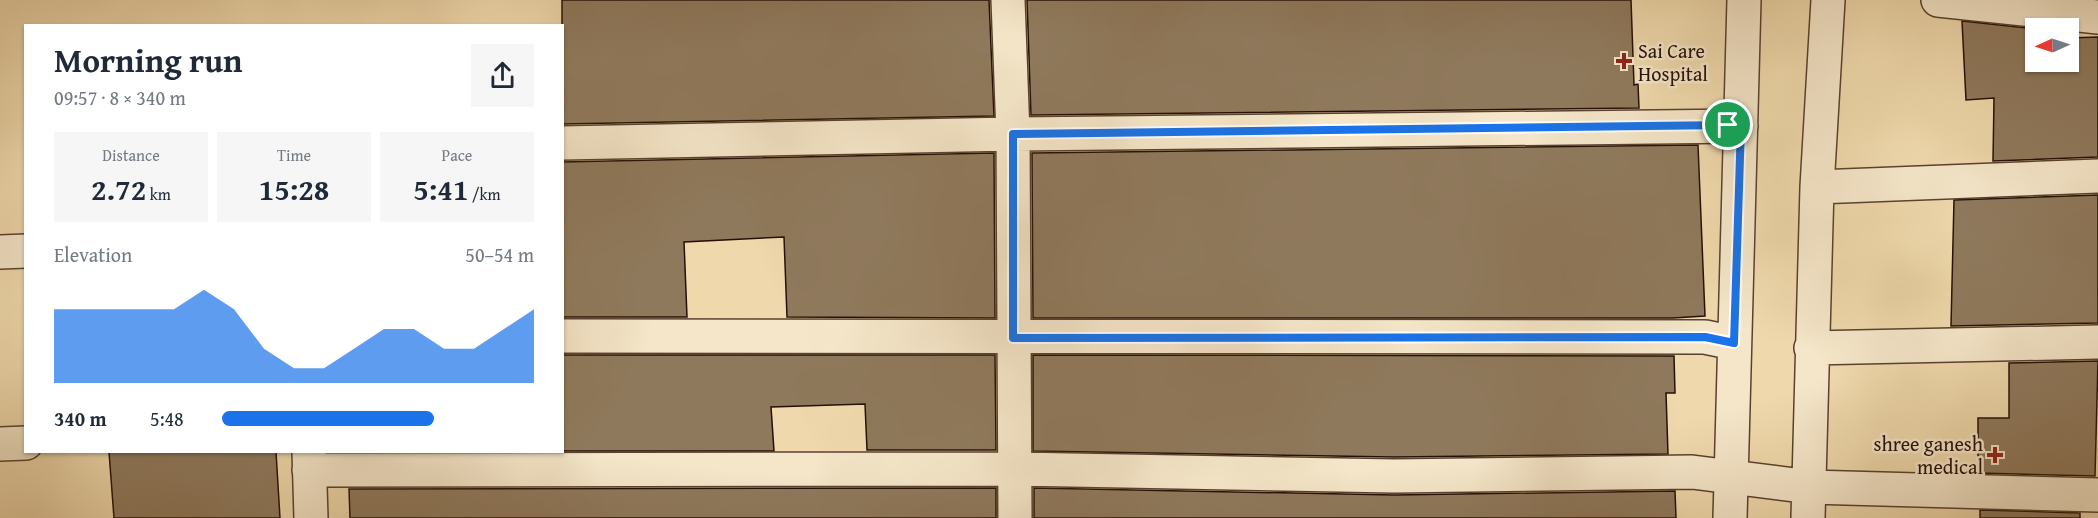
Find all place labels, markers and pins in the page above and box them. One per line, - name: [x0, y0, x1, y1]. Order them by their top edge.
- place label: Sai Care Hospital: [1638, 36, 1708, 88]
- marker: Sai Care Hospital: [1615, 52, 1633, 70]
- pin: [1702, 99, 1753, 150]
- place label: shree ganesh medical: [1874, 429, 1983, 481]
- marker: shree ganesh medical: [1988, 448, 2002, 462]

